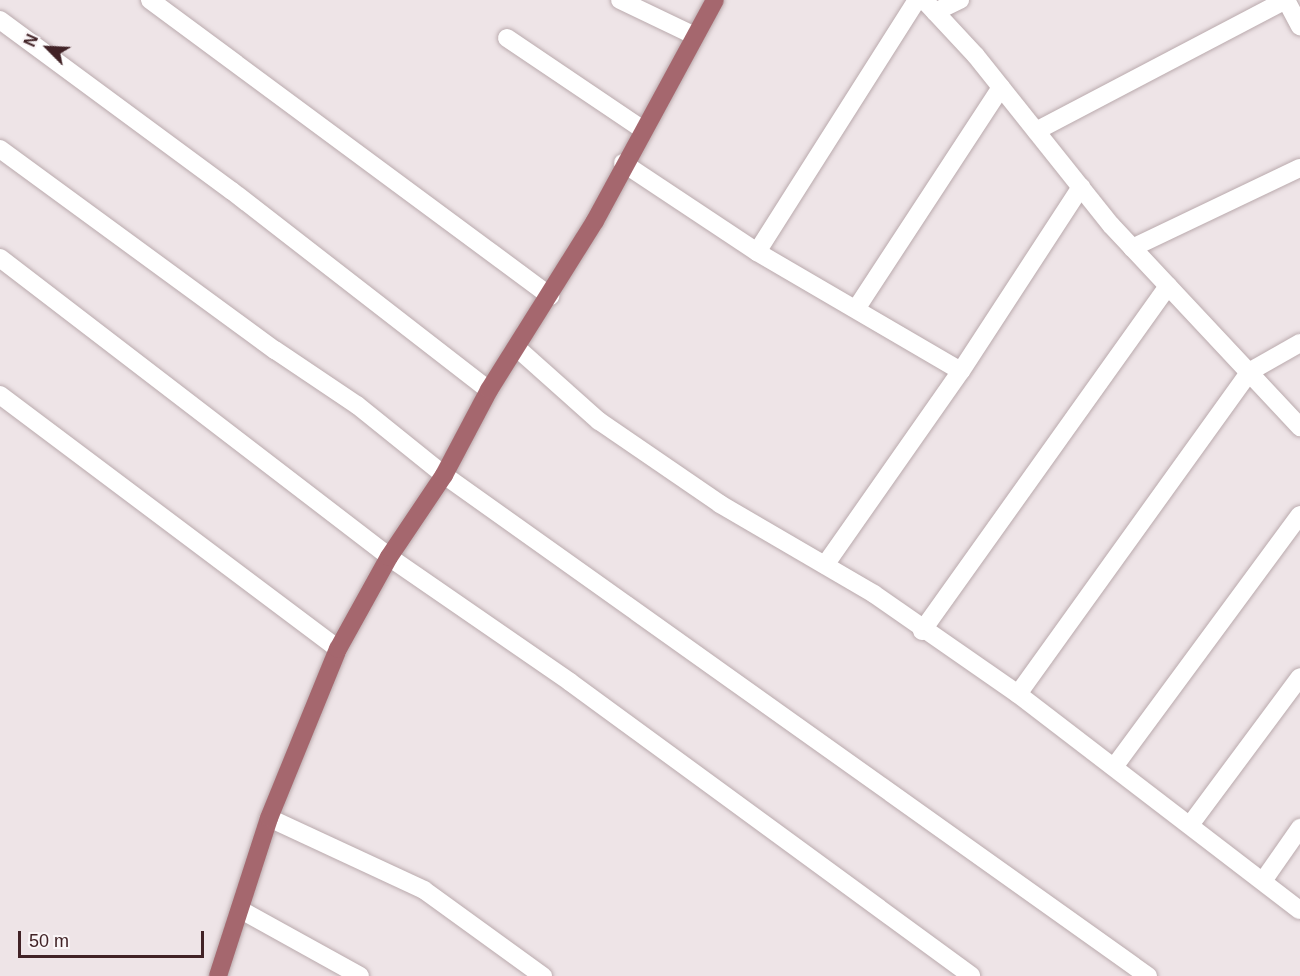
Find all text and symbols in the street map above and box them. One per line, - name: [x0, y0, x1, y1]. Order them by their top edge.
- north arrow: [18, 18, 78, 78]
- text: N: [21, 32, 41, 49]
- scale bar: [21, 919, 207, 957]
- text: 50 m: [29, 931, 69, 951]

